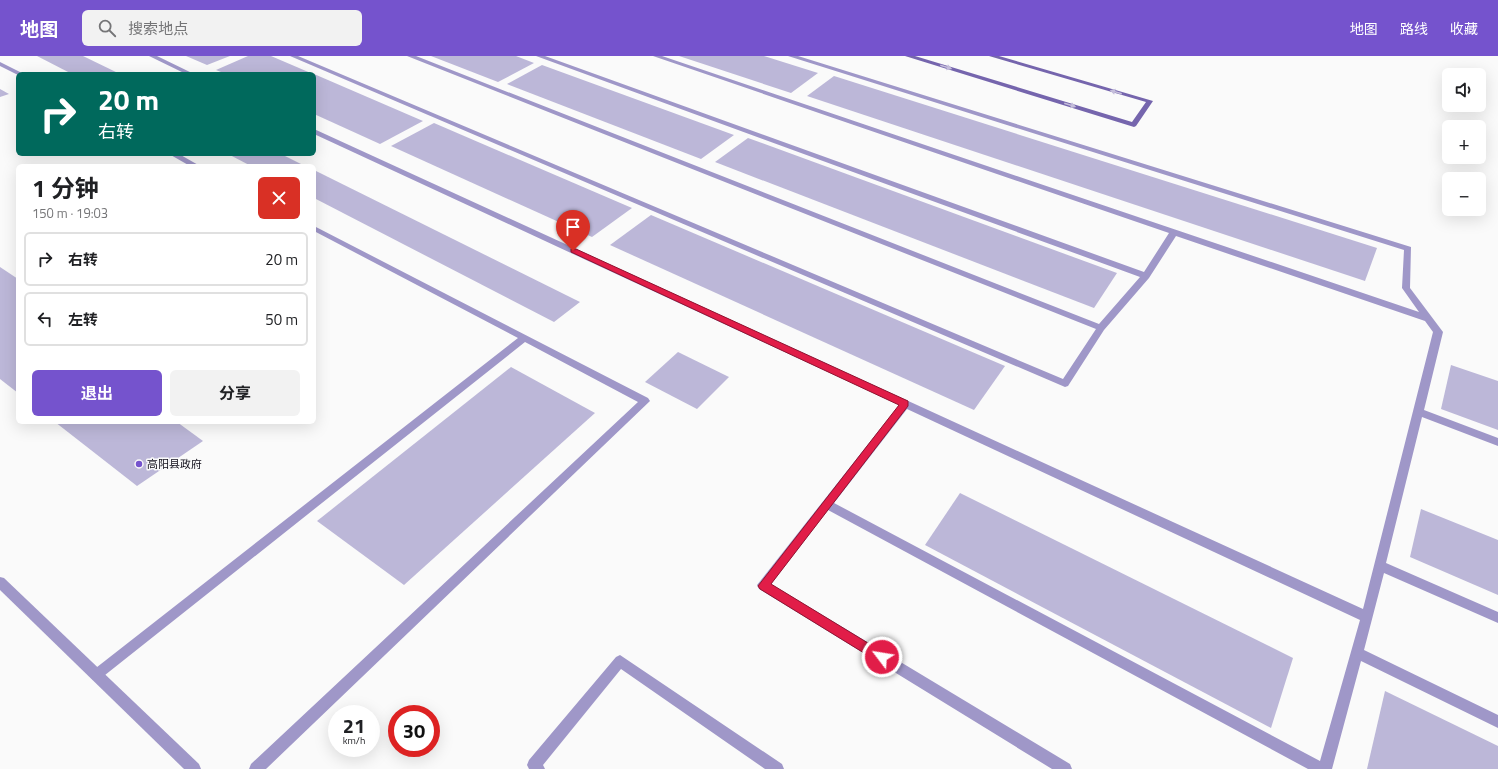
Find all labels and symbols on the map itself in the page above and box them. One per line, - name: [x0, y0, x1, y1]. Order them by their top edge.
- one-way arrow: [940, 64, 952, 70]
- one-way arrow: [1109, 89, 1121, 95]
- one-way arrow: [1064, 102, 1076, 108]
- pin: [556, 210, 590, 251]
- place label: 高阳县政府: [147, 456, 202, 472]
- marker: 高阳县政府: [134, 459, 144, 469]
- position arrow: [861, 636, 903, 678]
- speed limit sign: 30: [388, 705, 440, 757]

